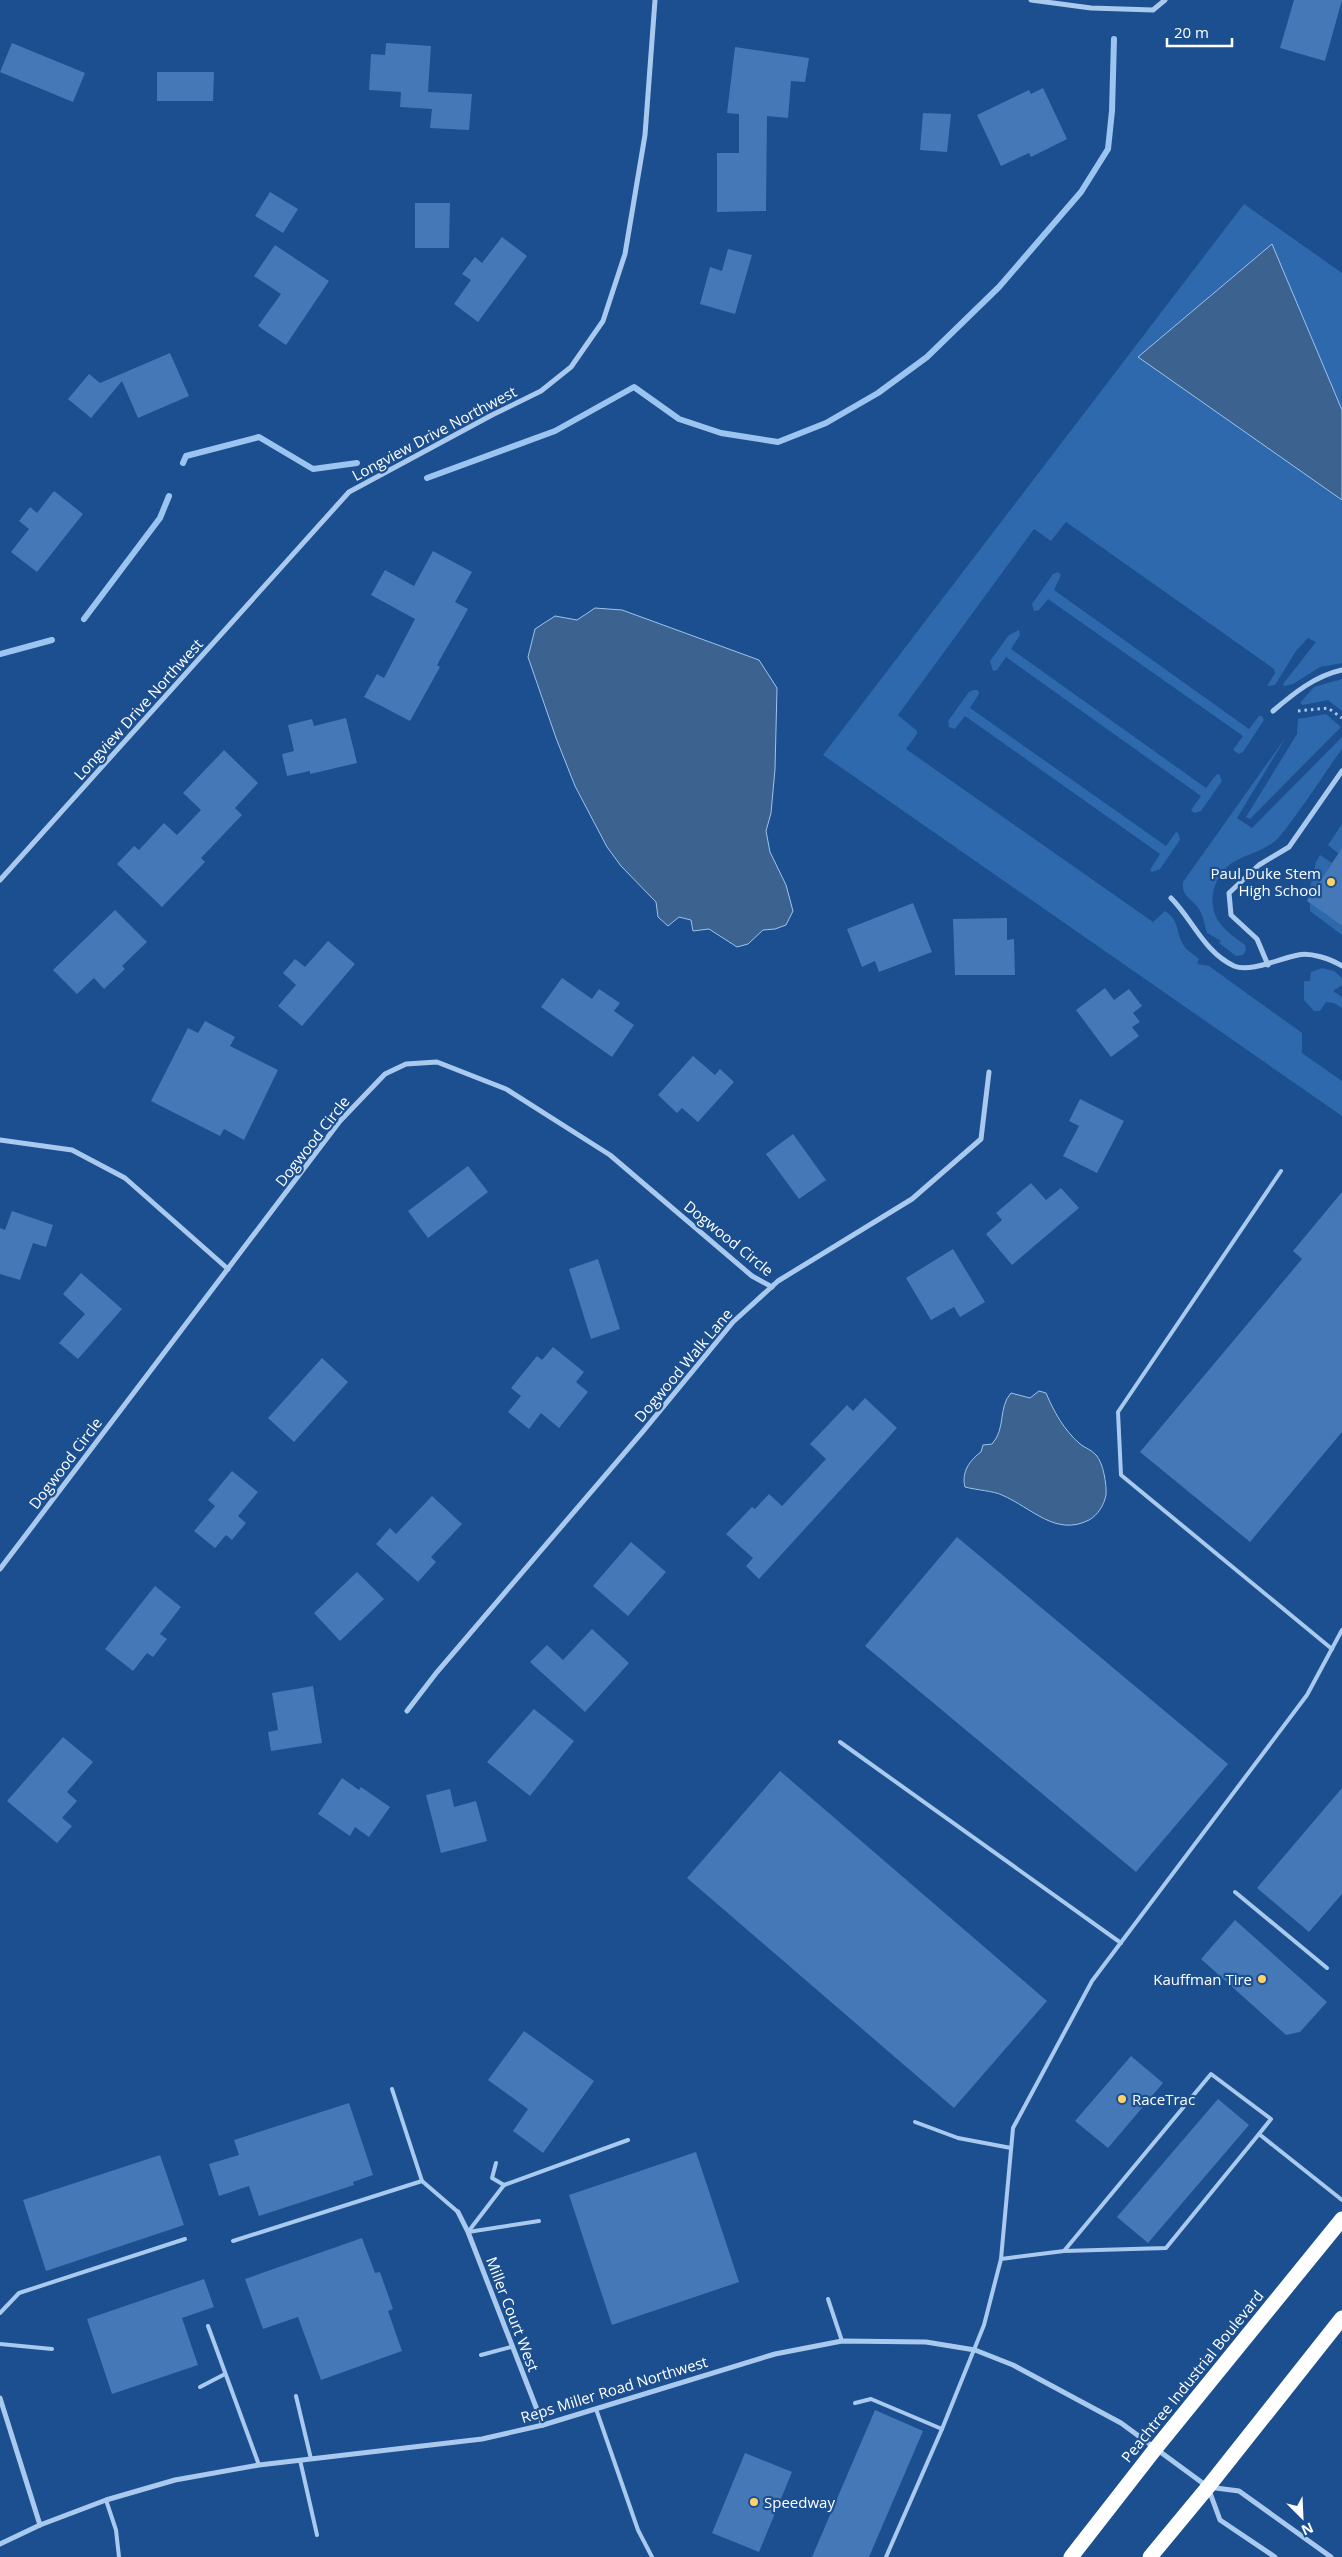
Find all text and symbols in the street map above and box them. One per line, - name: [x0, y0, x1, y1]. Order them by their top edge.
- scale bar: [1167, 15, 1232, 47]
- text: 20 m: [1174, 22, 1209, 42]
- street label: Longview Drive Northwest: [348, 381, 520, 485]
- street label: Longview Drive Northwest: [69, 634, 207, 784]
- place label: Paul Duke Stem High School: [1211, 863, 1321, 900]
- marker: Paul Duke Stem High School: [1325, 876, 1337, 888]
- street label: Dogwood Circle: [270, 1092, 354, 1190]
- street label: Dogwood Circle: [680, 1196, 778, 1280]
- street label: Dogwood Walk Lane: [630, 1304, 736, 1426]
- street label: Dogwood Circle: [24, 1413, 106, 1513]
- place label: Kauffman Tire: [1153, 1969, 1252, 1989]
- marker: Kauffman Tire: [1256, 1973, 1268, 1985]
- place label: RaceTrac: [1132, 2089, 1195, 2109]
- marker: RaceTrac: [1116, 2093, 1128, 2105]
- street label: Miller Court West: [482, 2254, 544, 2374]
- street label: Peachtree Industrial Boulevard: [1116, 2286, 1268, 2466]
- street label: Reps Miller Road Northwest: [518, 2351, 710, 2427]
- place label: Speedway: [764, 2492, 835, 2512]
- north arrow: [1277, 2492, 1327, 2542]
- marker: Speedway: [748, 2496, 760, 2508]
- text: N: [1298, 2518, 1317, 2540]

